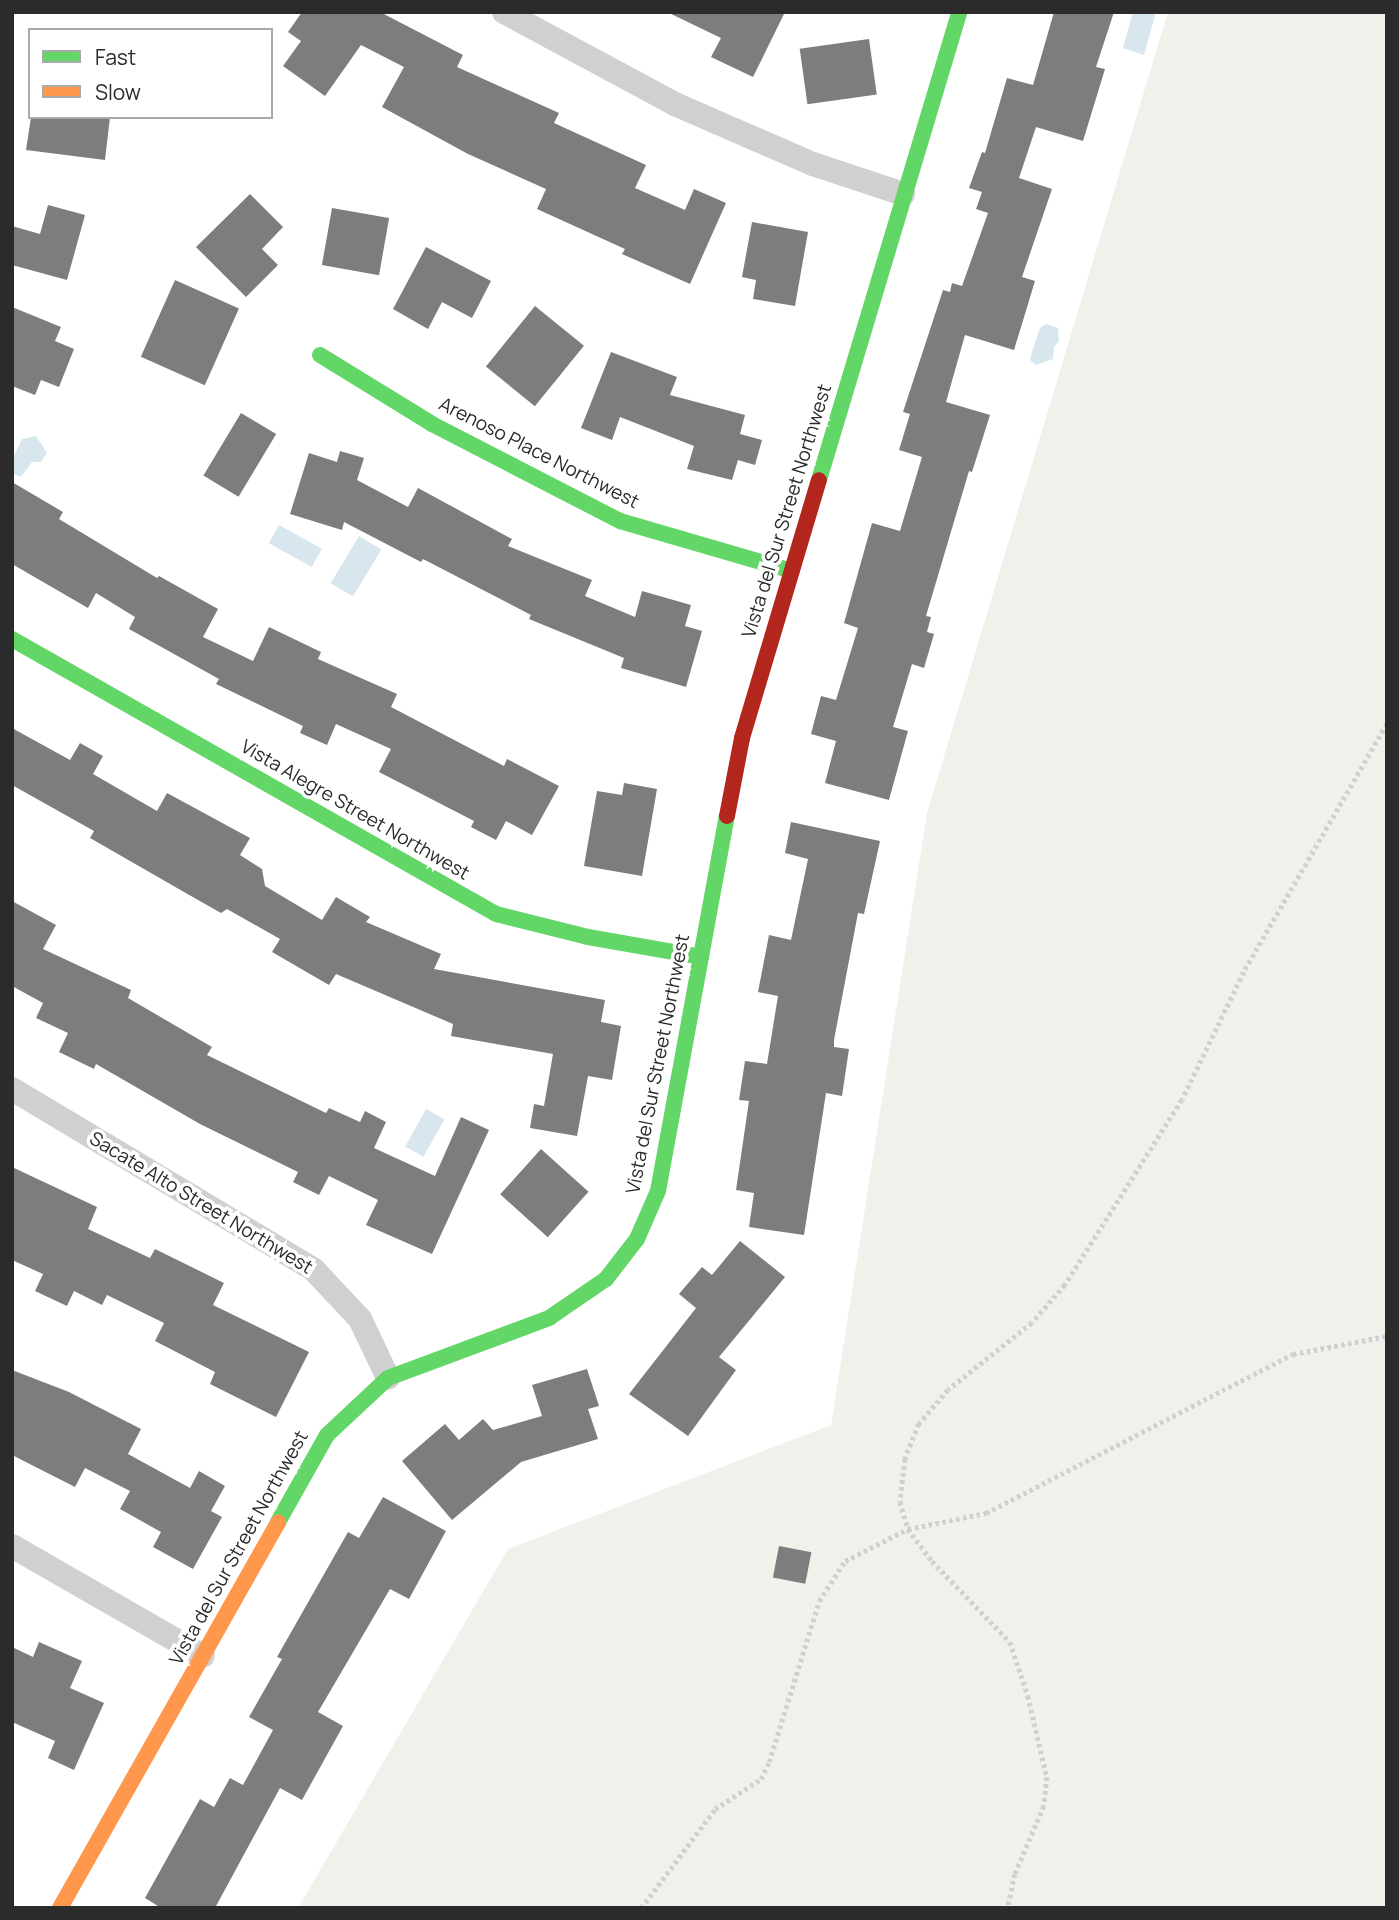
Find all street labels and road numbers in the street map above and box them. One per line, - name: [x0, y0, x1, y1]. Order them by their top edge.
- street label: Vista del Sur Street Northwest: [737, 381, 837, 641]
- street label: Arenoso Place Northwest: [435, 393, 643, 513]
- street label: Vista Alegre Street Northwest: [237, 735, 473, 885]
- street label: Vista del Sur Street Northwest: [622, 932, 694, 1196]
- street label: Sacate Alto Street Northwest: [85, 1127, 317, 1279]
- street label: Vista del Sur Street Northwest: [165, 1427, 313, 1669]

